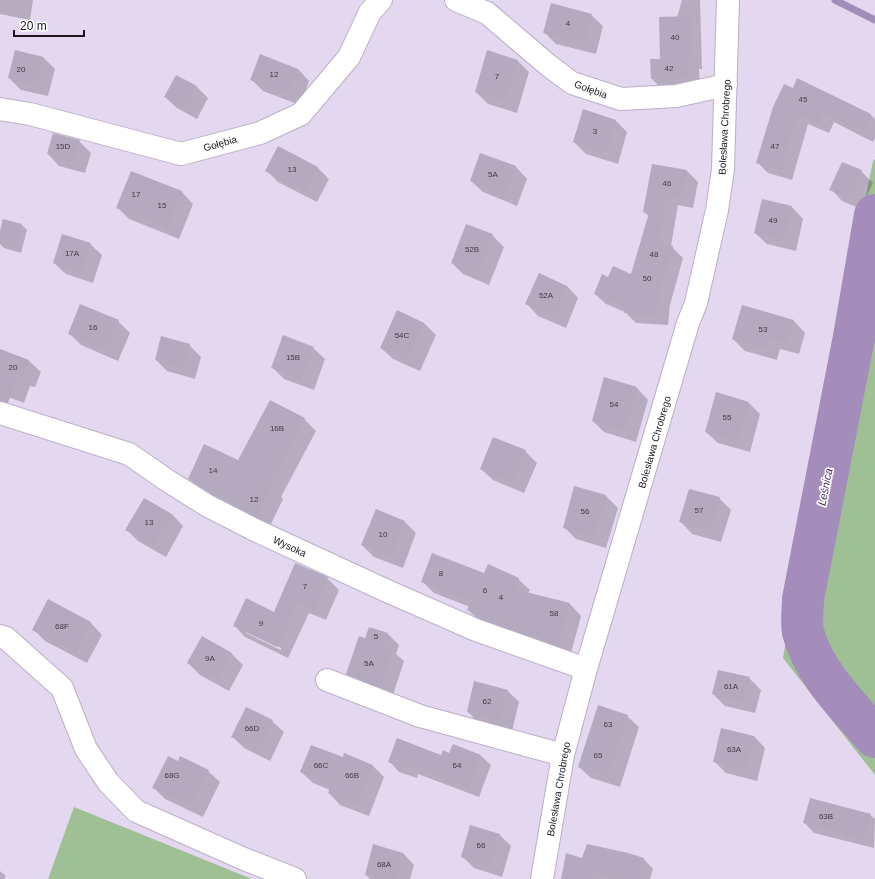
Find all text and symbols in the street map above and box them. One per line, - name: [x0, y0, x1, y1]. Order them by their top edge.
- scale bar: [14, 12, 84, 38]
- text: 20 m: [20, 19, 47, 33]
- house number: 4: [566, 19, 571, 28]
- house number: 40: [671, 33, 680, 42]
- house number: 42: [665, 64, 674, 73]
- house number: 20: [17, 65, 26, 74]
- house number: 12: [270, 70, 279, 79]
- house number: 7: [495, 72, 500, 81]
- street label: Gołębia: [573, 78, 609, 101]
- street label: Bolesława Chrobrego: [717, 79, 733, 175]
- house number: 45: [799, 95, 808, 104]
- house number: 3: [593, 127, 598, 136]
- street label: Gołębia: [202, 133, 239, 154]
- house number: 15D: [56, 142, 71, 151]
- house number: 47: [771, 142, 780, 151]
- house number: 13: [288, 165, 297, 174]
- house number: 5A: [488, 170, 499, 179]
- house number: 46: [663, 179, 672, 188]
- house number: 17: [132, 190, 141, 199]
- house number: 15: [158, 201, 167, 210]
- house number: 49: [769, 216, 778, 225]
- house number: 52B: [465, 245, 479, 254]
- house number: 17A: [65, 249, 80, 258]
- house number: 48: [650, 250, 659, 259]
- house number: 50: [643, 274, 652, 283]
- house number: 52A: [539, 291, 554, 300]
- house number: 16: [89, 323, 98, 332]
- house number: 53: [759, 325, 768, 334]
- house number: 54C: [395, 331, 410, 340]
- house number: 15B: [286, 353, 300, 362]
- house number: 20: [9, 363, 18, 372]
- street label: Bolesława Chrobrego: [636, 394, 673, 490]
- house number: 54: [610, 400, 619, 409]
- house number: 55: [723, 413, 732, 422]
- house number: 16B: [270, 424, 284, 433]
- house number: 14: [209, 466, 218, 475]
- water label: Leśnica: [815, 467, 835, 507]
- house number: 12: [250, 495, 259, 504]
- house number: 57: [695, 506, 704, 515]
- house number: 56: [581, 507, 590, 516]
- house number: 13: [145, 518, 154, 527]
- house number: 10: [379, 530, 388, 539]
- street label: Wysoka: [271, 534, 309, 559]
- house number: 8: [439, 569, 444, 578]
- house number: 7: [303, 582, 308, 591]
- house number: 6: [483, 586, 488, 595]
- house number: 4: [499, 593, 504, 602]
- house number: 58: [550, 609, 559, 618]
- house number: 9: [259, 619, 264, 628]
- house number: 68F: [55, 622, 69, 631]
- house number: 5: [374, 632, 379, 641]
- house number: 9A: [205, 654, 216, 663]
- house number: 5A: [364, 659, 375, 668]
- house number: 61A: [724, 682, 739, 691]
- house number: 62: [483, 697, 492, 706]
- house number: 63: [604, 720, 613, 729]
- house number: 66D: [245, 724, 260, 733]
- street label: Bolesława Chrobrego: [545, 741, 572, 837]
- house number: 63A: [727, 745, 742, 754]
- house number: 65: [594, 751, 603, 760]
- house number: 66C: [314, 761, 329, 770]
- house number: 64: [453, 761, 462, 770]
- house number: 68G: [164, 771, 180, 780]
- house number: 66B: [345, 771, 359, 780]
- house number: 63B: [819, 812, 833, 821]
- house number: 66: [477, 841, 486, 850]
- house number: 68A: [377, 860, 392, 869]

